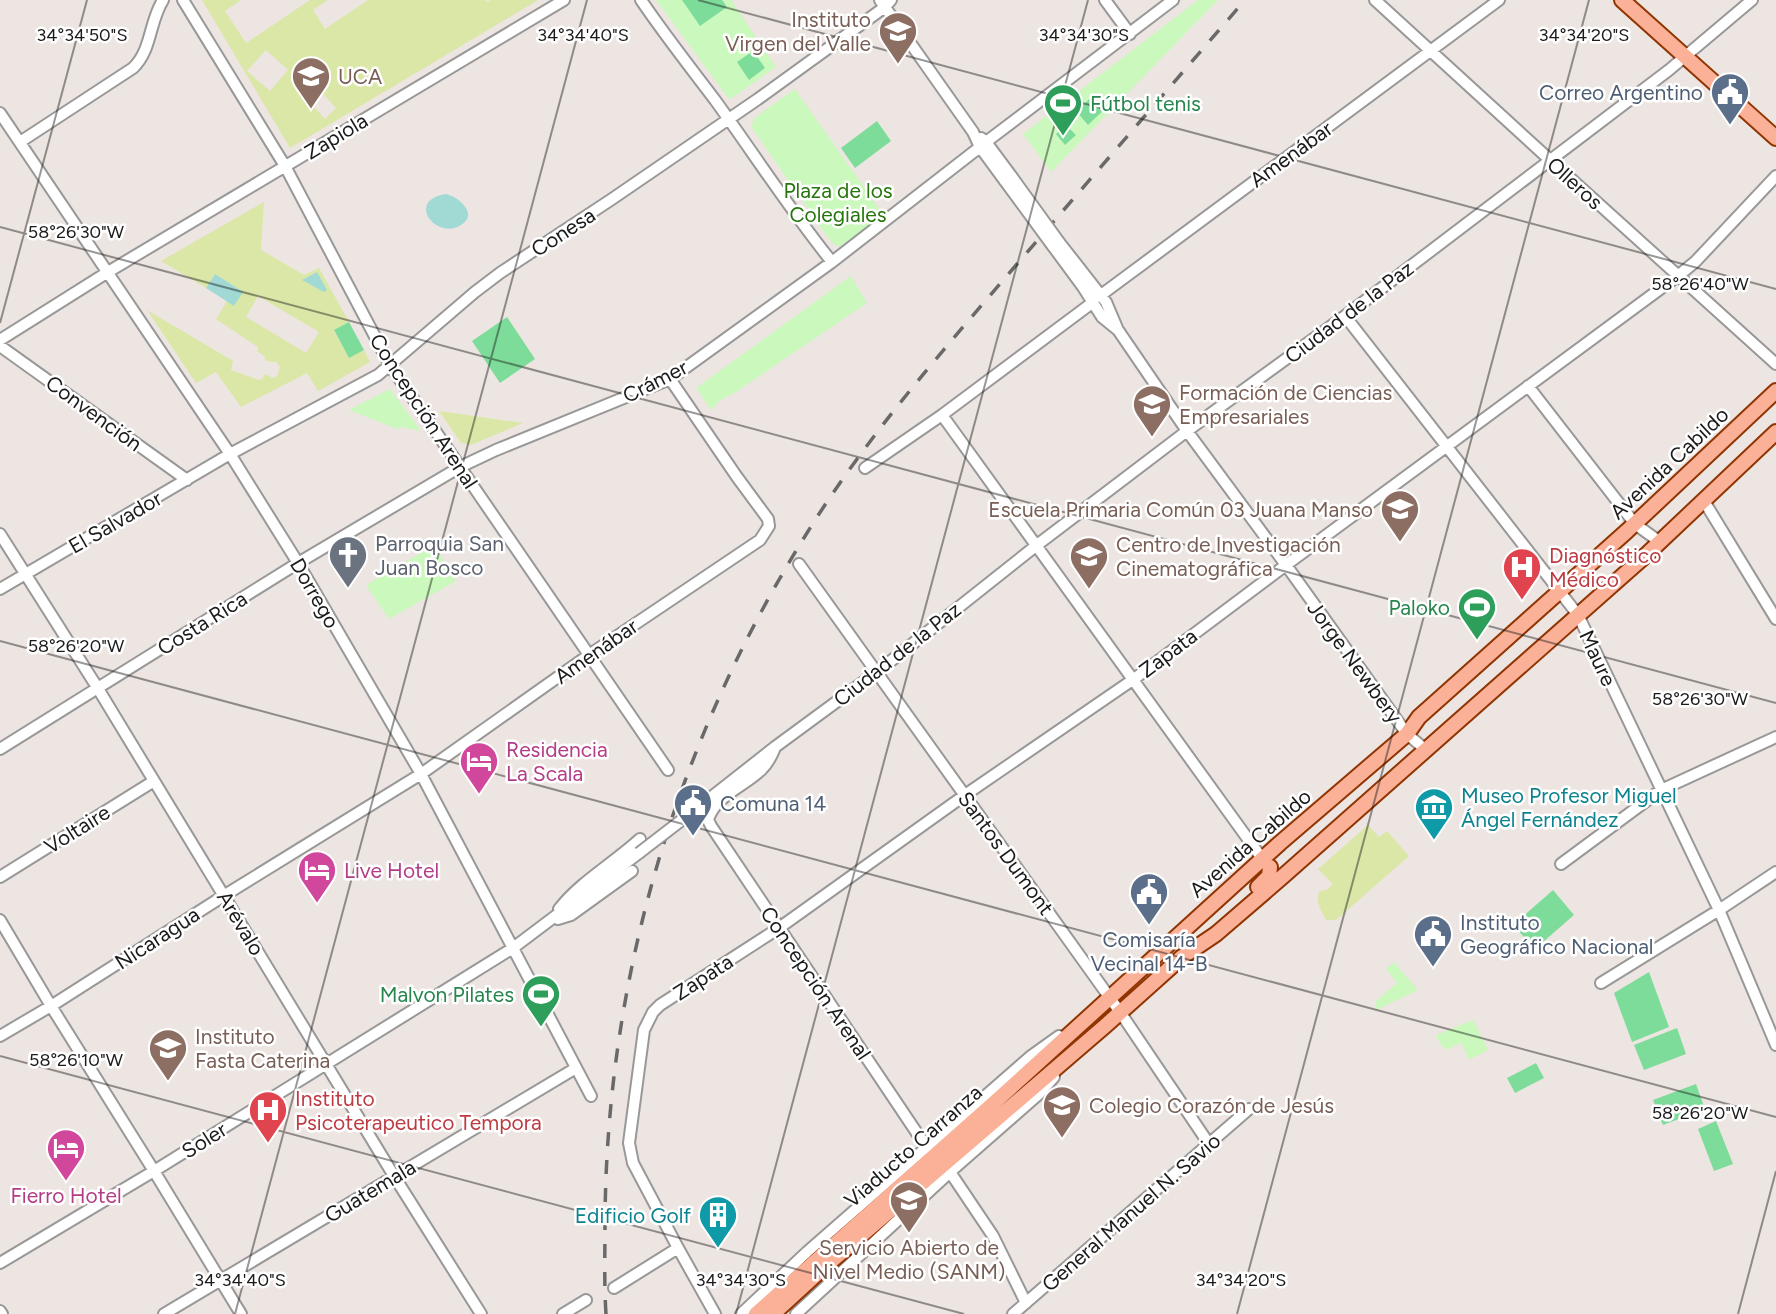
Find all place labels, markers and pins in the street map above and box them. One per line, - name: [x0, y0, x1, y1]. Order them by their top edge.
- place label: Instituto Virgen del Valle: [725, 7, 871, 56]
- school or university icon: Instituto Virgen del Valle: [877, 10, 919, 65]
- school or university icon: UCA: [290, 55, 332, 110]
- place label: UCA: [338, 64, 382, 89]
- public building icon: Correo Argentino: [1709, 71, 1751, 126]
- place label: Correo Argentino: [1539, 80, 1703, 105]
- sports icon: Fútbol tenis: [1042, 82, 1084, 137]
- place label: Fútbol tenis: [1090, 91, 1201, 116]
- place label: Formación de Ciencias Empresariales: [1179, 380, 1392, 429]
- school or university icon: Formación de Ciencias Empresariales: [1131, 383, 1173, 438]
- school or university icon: Escuela Primaria Común 03 Juana Manso: [1379, 488, 1421, 543]
- place label: Escuela Primaria Común 03 Juana Manso: [988, 497, 1373, 522]
- place label: Parroquia San Juan Bosco: [375, 531, 504, 580]
- place label: Centro de Investigación Cinematográfica: [1116, 532, 1341, 581]
- church icon: Parroquia San Juan Bosco: [327, 534, 369, 589]
- school or university icon: Centro de Investigación Cinematográfica: [1068, 535, 1110, 590]
- place label: Diagnóstico Médico: [1549, 543, 1661, 592]
- hospital icon: Diagnóstico Médico: [1501, 546, 1543, 601]
- sports icon: Paloko: [1456, 586, 1498, 641]
- place label: Paloko: [1388, 595, 1450, 620]
- place label: Residencia La Scala: [506, 737, 608, 786]
- hotel icon: Residencia La Scala: [458, 740, 500, 795]
- public building icon: Comuna 14: [672, 782, 714, 837]
- place label: Museo Profesor Miguel Ángel Fernández: [1461, 783, 1677, 832]
- museum icon: Museo Profesor Miguel Ángel Fernández: [1413, 786, 1455, 841]
- place label: Comuna 14: [720, 791, 826, 816]
- hotel icon: Live Hotel: [296, 849, 338, 904]
- place label: Live Hotel: [344, 858, 439, 883]
- public building icon: Comisaría Vecinal 14-B: [1128, 871, 1170, 926]
- place label: Instituto Geográfico Nacional: [1460, 910, 1654, 959]
- public building icon: Instituto Geográfico Nacional: [1412, 913, 1454, 968]
- place label: Comisaría Vecinal 14-B: [1091, 927, 1207, 976]
- sports icon: Malvon Pilates: [520, 973, 562, 1028]
- place label: Malvon Pilates: [380, 982, 514, 1007]
- place label: Instituto Fasta Caterina: [195, 1024, 330, 1073]
- school or university icon: Instituto Fasta Caterina: [147, 1027, 189, 1082]
- school or university icon: Colegio Corazón de Jesús: [1041, 1084, 1083, 1139]
- place label: Instituto Psicoterapeutico Tempora: [295, 1086, 542, 1135]
- hospital icon: Instituto Psicoterapeutico Tempora: [247, 1089, 289, 1144]
- place label: Colegio Corazón de Jesús: [1089, 1093, 1334, 1118]
- hotel icon: Fierro Hotel: [45, 1127, 87, 1182]
- school or university icon: Servicio Abierto de Nivel Medio (SANM): [888, 1179, 930, 1234]
- place label: Fierro Hotel: [10, 1183, 122, 1208]
- building icon: Edificio Golf: [697, 1194, 739, 1249]
- place label: Edificio Golf: [575, 1203, 691, 1228]
- place label: Servicio Abierto de Nivel Medio (SANM): [813, 1235, 1005, 1284]

